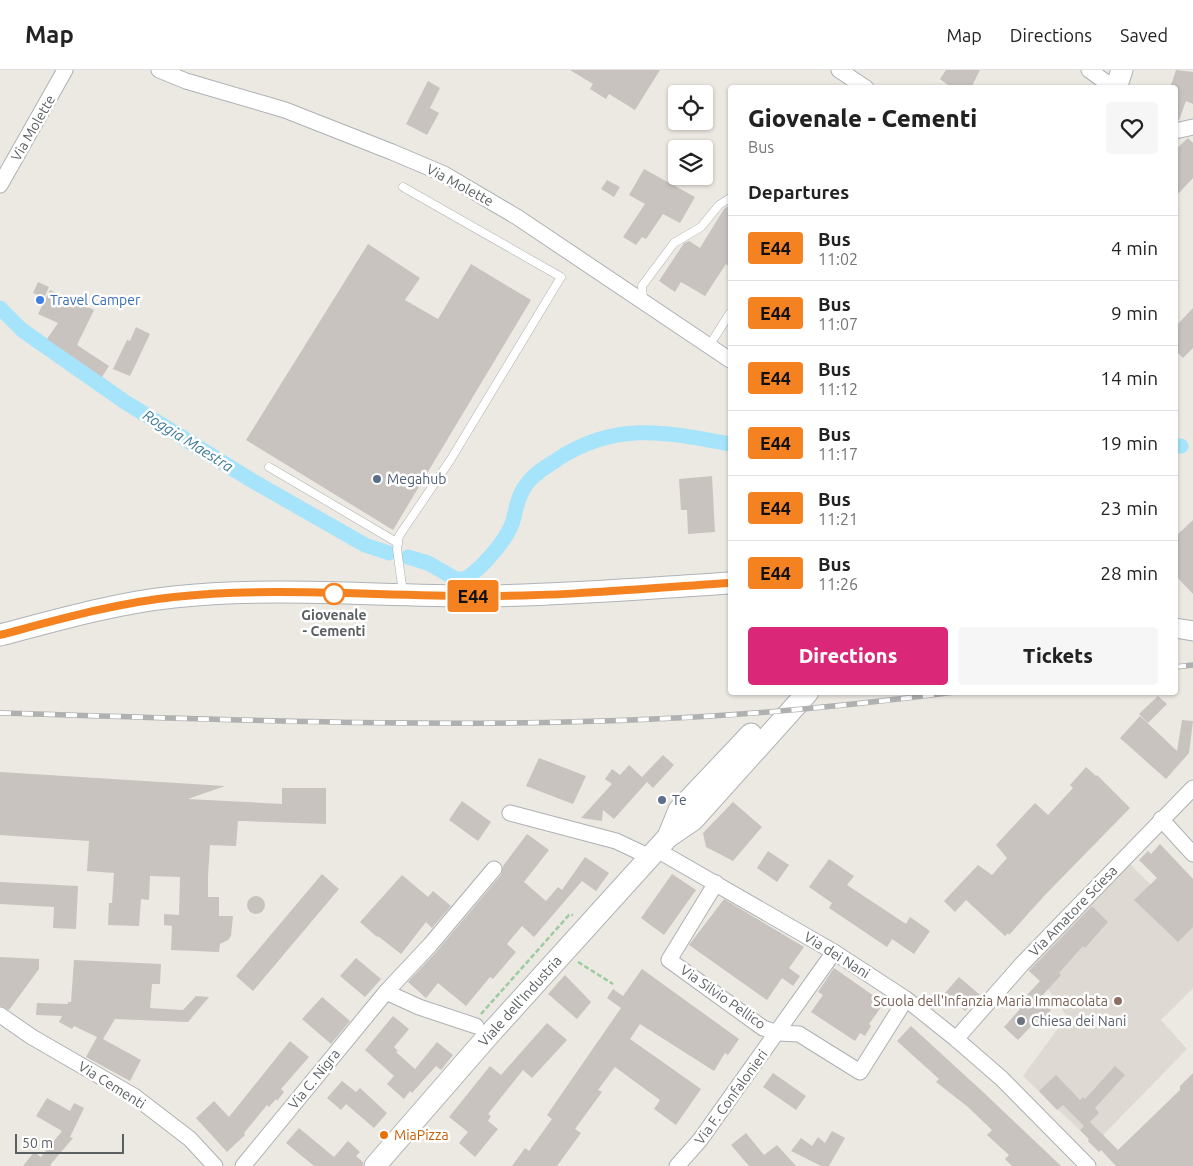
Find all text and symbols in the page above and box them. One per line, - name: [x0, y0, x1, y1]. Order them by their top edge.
- text: Map: [25, 21, 74, 48]
- text: Map: [946, 25, 982, 45]
- text: Directions: [1010, 25, 1092, 45]
- text: Saved: [1120, 25, 1168, 45]
- map controls: [668, 85, 713, 185]
- button: locate: [668, 85, 713, 130]
- street label: Via Molette: [8, 92, 58, 164]
- button: heart: [1106, 102, 1158, 154]
- text: Giovenale - Cementi: [748, 105, 977, 132]
- text: Bus: [748, 138, 774, 156]
- button: layers: [668, 140, 713, 185]
- street label: Via Molette: [424, 161, 496, 209]
- text: Departures: [748, 181, 849, 203]
- text: Bus: [818, 228, 851, 250]
- text: 4 min: [1111, 237, 1158, 259]
- text: E44: [760, 238, 791, 258]
- text: 11:02: [818, 250, 858, 268]
- place label: Travel Camper: [50, 292, 141, 308]
- text: Bus: [818, 293, 851, 315]
- marker: Travel Camper: [34, 294, 46, 306]
- text: 9 min: [1111, 302, 1158, 324]
- text: E44: [760, 303, 791, 323]
- text: 11:07: [818, 315, 858, 333]
- text: Bus: [818, 358, 851, 380]
- text: 14 min: [1100, 367, 1158, 389]
- text: E44: [760, 368, 791, 388]
- text: 11:12: [818, 380, 858, 398]
- water label: Roggia Maestra: [140, 406, 236, 475]
- text: Bus: [818, 423, 851, 445]
- text: 19 min: [1100, 432, 1158, 454]
- text: E44: [760, 433, 791, 453]
- text: 11:17: [818, 445, 858, 463]
- place label: Megahub: [387, 471, 446, 487]
- marker: Megahub: [371, 473, 383, 485]
- text: Bus: [818, 488, 851, 510]
- text: 23 min: [1100, 497, 1158, 519]
- text: E44: [760, 498, 791, 518]
- text: 11:21: [818, 510, 858, 528]
- text: Bus: [818, 553, 851, 575]
- text: 28 min: [1100, 562, 1158, 584]
- text: E44: [760, 563, 791, 583]
- text: 11:26: [818, 575, 858, 593]
- line badge: E44: [444, 580, 502, 612]
- marker: Giovenale - Cementi: [323, 583, 345, 605]
- text: E44: [457, 586, 489, 606]
- place label: Giovenale - Cementi: [301, 607, 367, 639]
- button: Directions: [748, 627, 948, 685]
- button: Tickets: [958, 627, 1158, 685]
- place label: Te: [672, 792, 687, 808]
- marker: Te: [656, 794, 668, 806]
- street label: Via Amatore Sciesa: [1026, 862, 1120, 960]
- street label: Via dei Nani: [801, 929, 873, 981]
- street label: Viale dell'Industria: [475, 952, 565, 1050]
- street label: Via Silvio Pellico: [677, 962, 769, 1032]
- place label: Scuola dell'Infanzia Maria Immacolata: [873, 993, 1108, 1009]
- marker: Scuola dell'Infanzia Maria Immacolata: [1112, 995, 1124, 1007]
- place label: Chiesa dei Nani: [1031, 1013, 1126, 1029]
- marker: Chiesa dei Nani: [1015, 1015, 1027, 1027]
- street label: Via C. Nigra: [285, 1046, 343, 1112]
- street label: Via F. Confalonieri: [691, 1046, 771, 1148]
- street label: Via Cementi: [75, 1058, 149, 1112]
- place label: MiaPizza: [394, 1127, 449, 1143]
- marker: MiaPizza: [378, 1129, 390, 1141]
- scale bar: [15, 1131, 124, 1154]
- text: 50 m: [22, 1135, 53, 1151]

